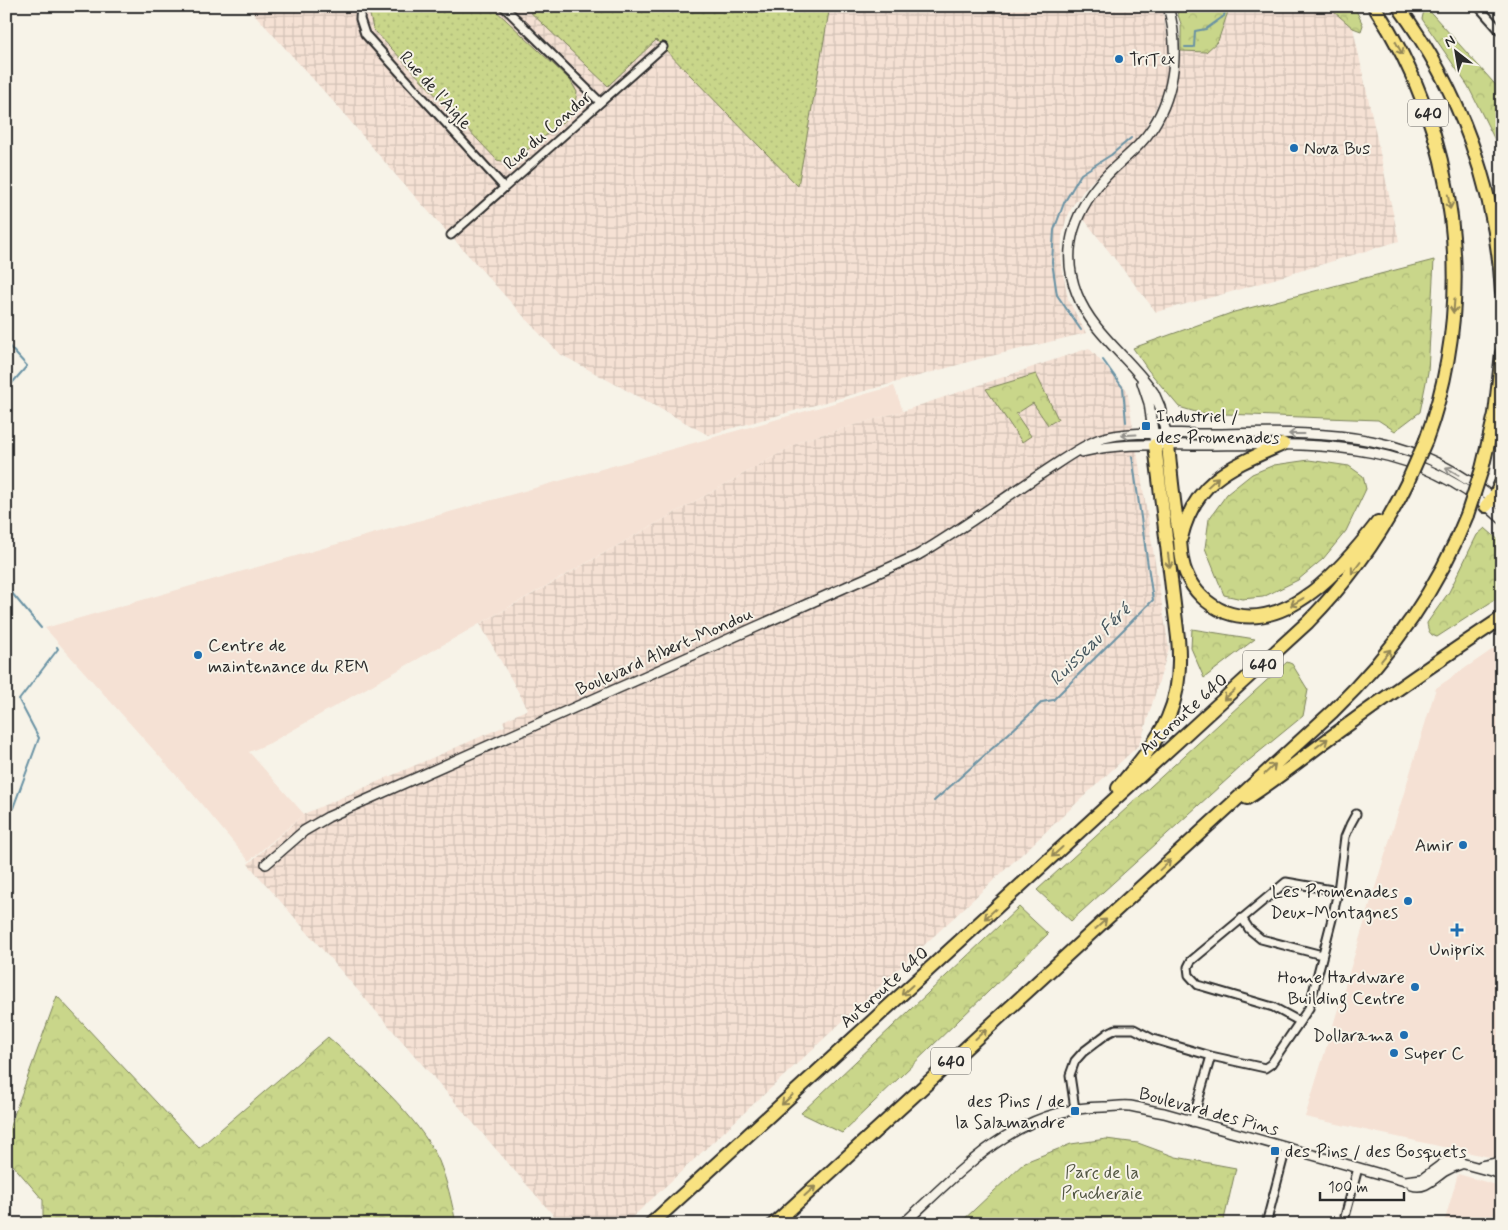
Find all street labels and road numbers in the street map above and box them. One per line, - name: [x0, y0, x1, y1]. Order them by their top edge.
- street label: Rue de l'Aigle: [394, 46, 477, 135]
- street label: Rue du Condor: [498, 85, 597, 176]
- road number: 640: [1408, 100, 1448, 126]
- street label: Boulevard Albert-Mondou: [572, 602, 757, 702]
- road number: 640: [1243, 651, 1283, 678]
- street label: Autoroute 640: [1134, 669, 1233, 761]
- street label: Autoroute 640: [835, 942, 934, 1034]
- road number: 640: [931, 1048, 971, 1074]
- street label: Boulevard des Pins: [1136, 1082, 1281, 1142]

